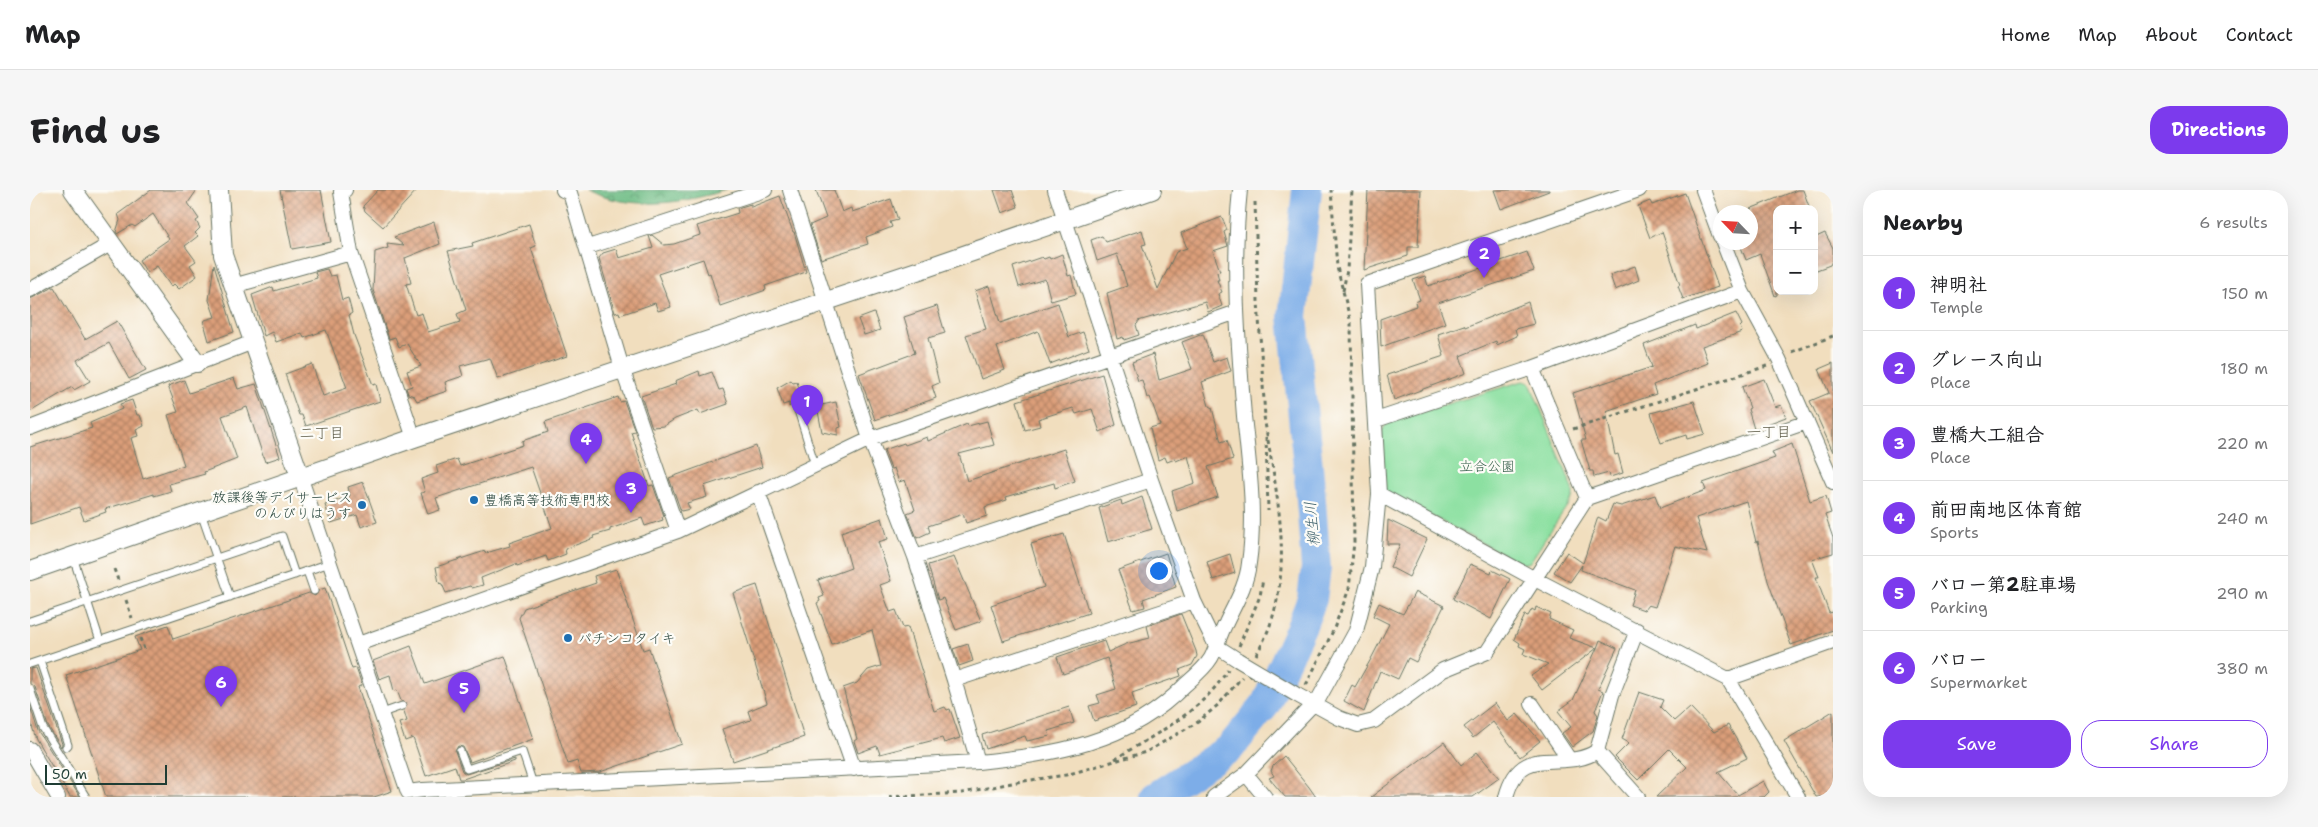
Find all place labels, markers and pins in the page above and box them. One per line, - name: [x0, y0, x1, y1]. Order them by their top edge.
- pin: 2: [1468, 237, 1500, 278]
- pin: 1: [791, 385, 823, 426]
- pin: 4: [570, 423, 602, 464]
- pin: 3: [615, 472, 647, 513]
- place label: 放課後等デイサービス のんびりはうす: [213, 488, 352, 522]
- place label: 豊橋高等技術専門校: [484, 491, 610, 509]
- marker: 豊橋高等技術専門校: [468, 494, 480, 506]
- marker: 放課後等デイサービス のんびりはうす: [356, 499, 368, 511]
- place label: パチンコタイキ: [578, 629, 675, 647]
- marker: パチンコタイキ: [562, 632, 574, 644]
- pin: 6: [205, 666, 237, 707]
- pin: 5: [448, 672, 480, 713]

